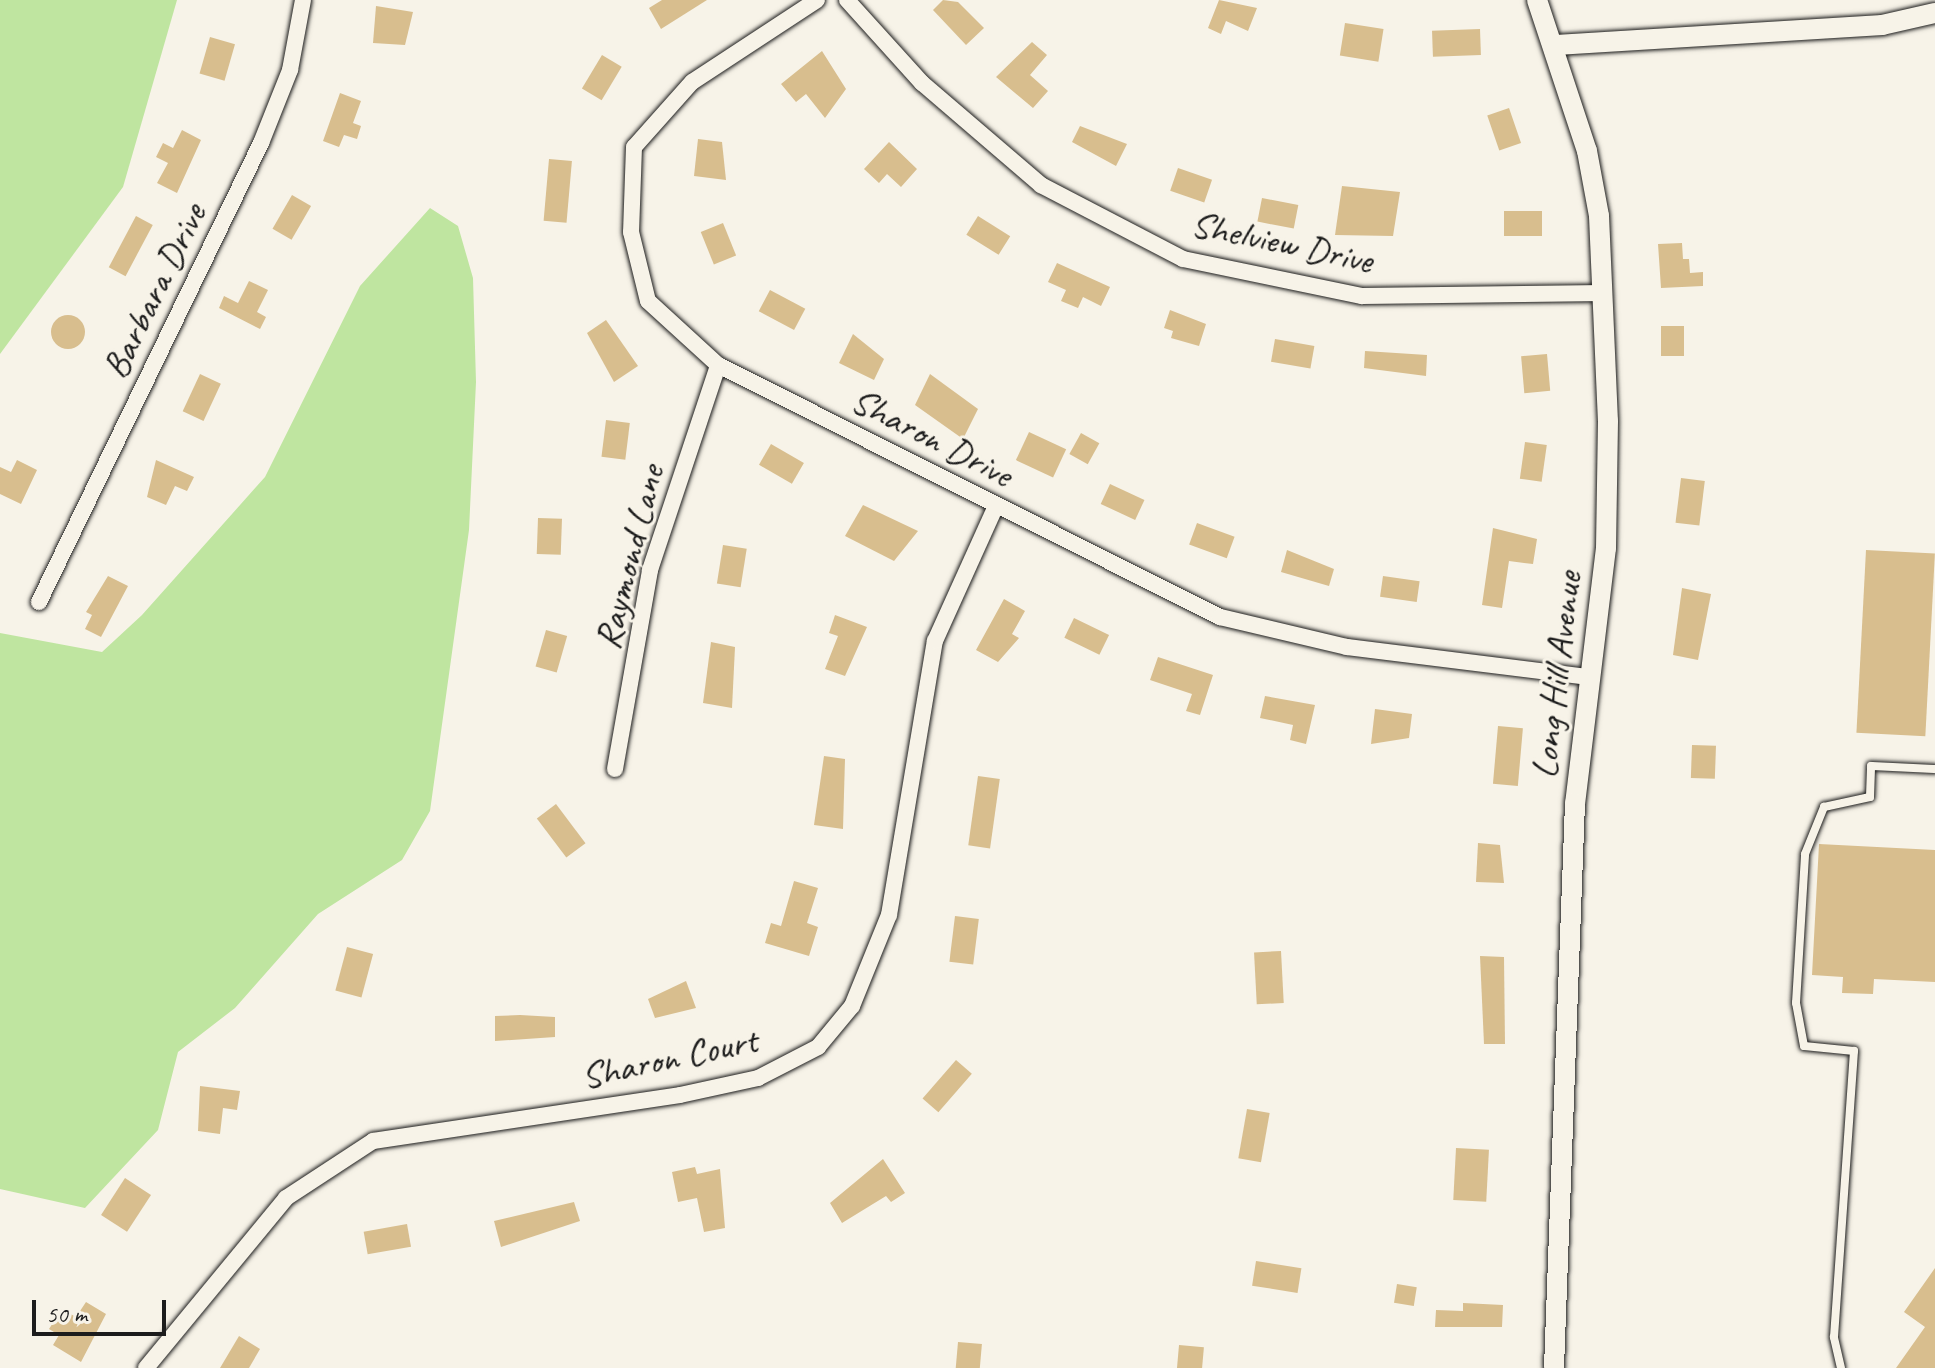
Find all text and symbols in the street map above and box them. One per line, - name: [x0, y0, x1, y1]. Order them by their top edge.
- street label: Barbara Drive: [92, 196, 216, 386]
- street label: Shelview Drive: [1187, 200, 1377, 284]
- street label: Sharon Drive: [844, 377, 1020, 497]
- street label: Raymond Lane: [584, 460, 674, 654]
- street label: Long Hill Avenue: [1521, 569, 1591, 781]
- street label: Sharon Court: [577, 1017, 761, 1099]
- scale bar: [36, 1284, 170, 1334]
- text: 50 m: [46, 1299, 87, 1329]

